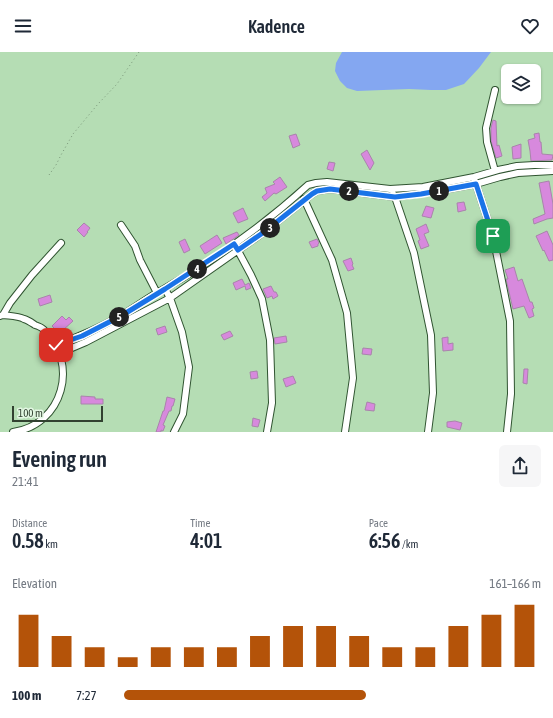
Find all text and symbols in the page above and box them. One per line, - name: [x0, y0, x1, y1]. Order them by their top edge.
- icon: menu: [12, 15, 34, 37]
- icon: heart: [519, 15, 541, 37]
- text: Kadence: [248, 16, 305, 37]
- map controls: [501, 64, 541, 104]
- button: layers: [501, 64, 541, 104]
- pin: 2: [339, 181, 359, 201]
- pin: 1: [429, 181, 449, 201]
- text: 2: [346, 185, 352, 197]
- text: 1: [436, 185, 442, 197]
- pin: 3: [260, 218, 280, 238]
- pin: [476, 219, 510, 253]
- text: 3: [267, 222, 273, 234]
- icon: arrive: [482, 225, 504, 247]
- pin: 4: [187, 259, 207, 279]
- text: 4: [194, 263, 200, 275]
- pin: 5: [109, 307, 129, 327]
- text: 5: [116, 311, 122, 323]
- pin: [39, 328, 73, 362]
- icon: check: [45, 334, 67, 356]
- scale bar: [12, 404, 103, 423]
- text: 100 m: [18, 407, 43, 419]
- button: share: [499, 445, 541, 487]
- text: Evening run: [12, 446, 107, 472]
- text: 21:41: [12, 474, 39, 489]
- text: Distance: [12, 517, 47, 529]
- text: Time: [190, 517, 210, 529]
- text: Pace: [369, 517, 388, 529]
- text: 0.58: [12, 529, 44, 552]
- text: 4:01: [190, 529, 223, 552]
- text: 6:56: [369, 529, 400, 552]
- text: km: [44, 538, 58, 550]
- text: /km: [400, 538, 418, 550]
- text: Elevation: [12, 576, 57, 591]
- text: 161–166 m: [489, 576, 541, 591]
- text: 100 m: [12, 688, 41, 703]
- text: 7:27: [76, 688, 97, 703]

